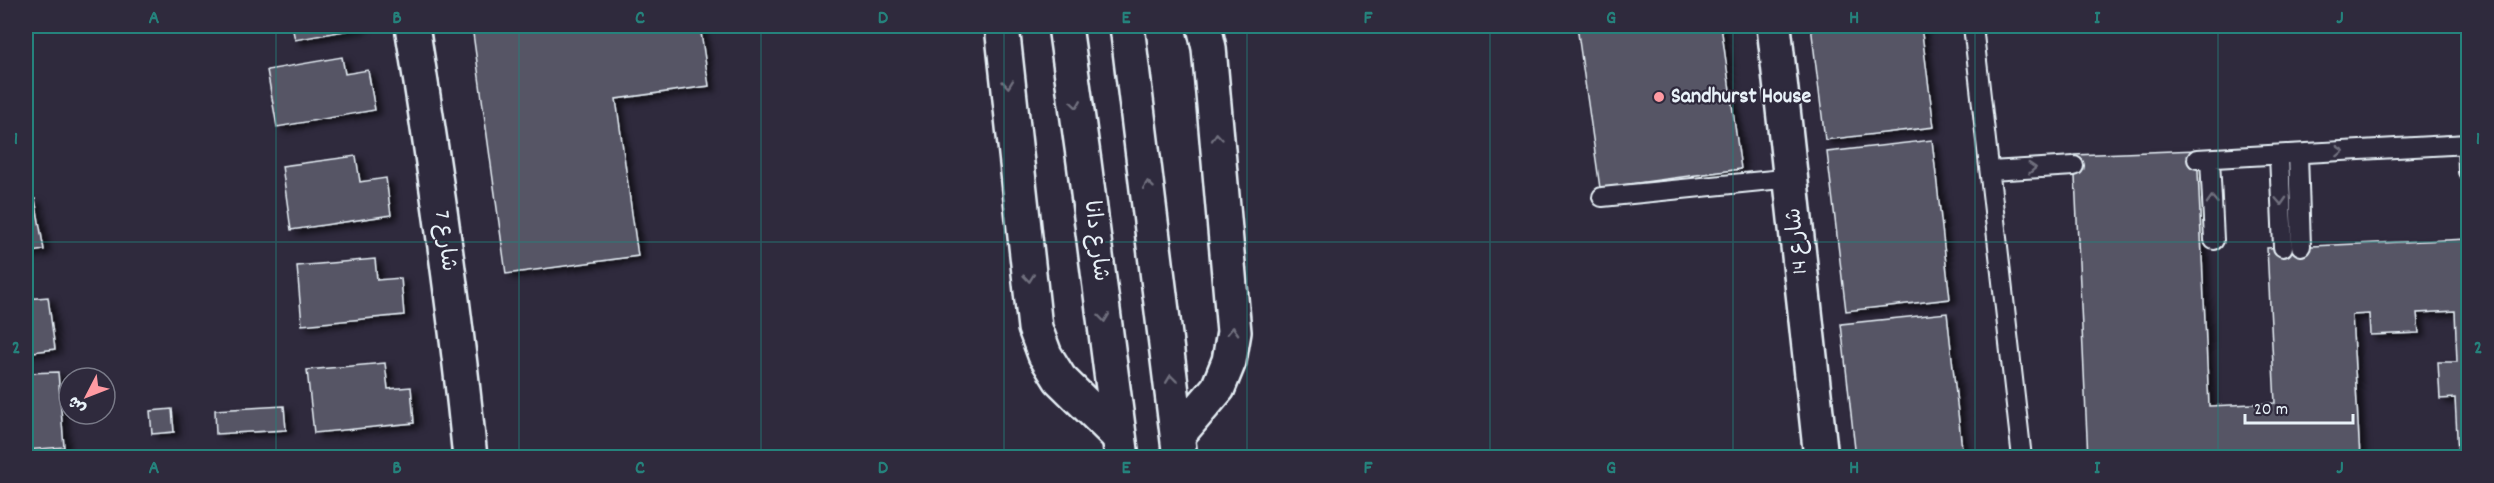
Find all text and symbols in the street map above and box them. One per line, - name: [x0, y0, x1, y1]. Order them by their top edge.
- text: A: [149, 5, 160, 33]
- text: B: [392, 5, 402, 33]
- text: C: [635, 5, 645, 33]
- text: D: [878, 5, 889, 33]
- text: E: [1121, 5, 1131, 33]
- text: F: [1364, 5, 1374, 33]
- text: G: [1606, 5, 1616, 33]
- text: H: [1849, 5, 1859, 33]
- text: I: [2094, 5, 2101, 33]
- text: J: [2336, 5, 2344, 33]
- one-way arrow: [1001, 79, 1014, 88]
- place label: Sandhurst House: [1671, 82, 1811, 113]
- marker: Sandhurst House: [1652, 90, 1666, 104]
- one-way arrow: [1070, 100, 1082, 109]
- text: 1: [14, 126, 18, 154]
- text: 1: [2476, 126, 2480, 154]
- one-way arrow: [1211, 132, 1224, 141]
- one-way arrow: [2335, 145, 2344, 158]
- one-way arrow: [2027, 162, 2036, 175]
- one-way arrow: [1143, 180, 1155, 189]
- one-way arrow: [2205, 195, 2218, 204]
- one-way arrow: [2274, 196, 2287, 205]
- street label: شارع دانا: [1075, 199, 1115, 283]
- street label: شارع 14: [1779, 206, 1817, 276]
- street label: شارع 7: [425, 209, 463, 273]
- one-way arrow: [1022, 273, 1035, 282]
- one-way arrow: [1098, 314, 1110, 323]
- one-way arrow: [1227, 326, 1239, 335]
- text: 2: [12, 335, 20, 363]
- text: 2: [2474, 335, 2482, 363]
- north arrow: [57, 366, 117, 426]
- one-way arrow: [1165, 374, 1178, 383]
- scale bar: [2245, 387, 2353, 425]
- text: ش: [63, 390, 92, 419]
- text: 20 m: [2254, 398, 2288, 423]
- text: A: [149, 455, 160, 483]
- text: B: [392, 455, 402, 483]
- text: C: [635, 455, 645, 483]
- text: D: [878, 455, 889, 483]
- text: E: [1121, 455, 1131, 483]
- text: F: [1364, 455, 1374, 483]
- text: G: [1606, 455, 1616, 483]
- text: H: [1849, 455, 1859, 483]
- text: I: [2094, 455, 2101, 483]
- text: J: [2336, 455, 2344, 483]

